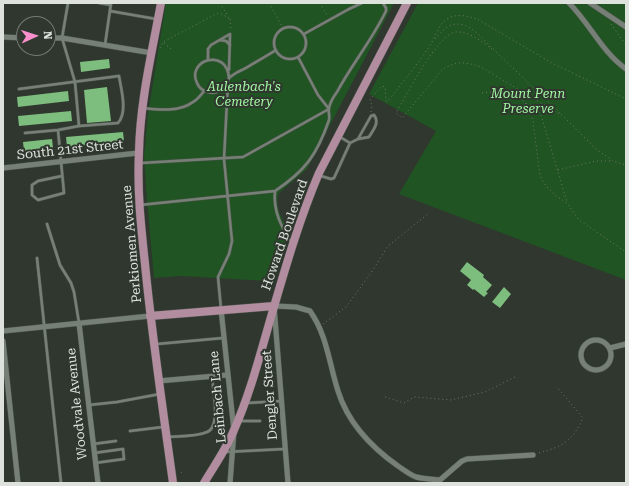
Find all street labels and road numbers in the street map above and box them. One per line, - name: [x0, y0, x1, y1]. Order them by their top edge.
- street label: South 21st Street: [16, 137, 124, 163]
- street label: Howard Boulevard: [259, 177, 311, 293]
- street label: Perkiomen Avenue: [119, 184, 145, 304]
- street label: Woodvale Avenue: [63, 347, 91, 461]
- street label: Leinbach Lane: [206, 350, 230, 444]
- street label: Dengler Street: [259, 350, 281, 440]

